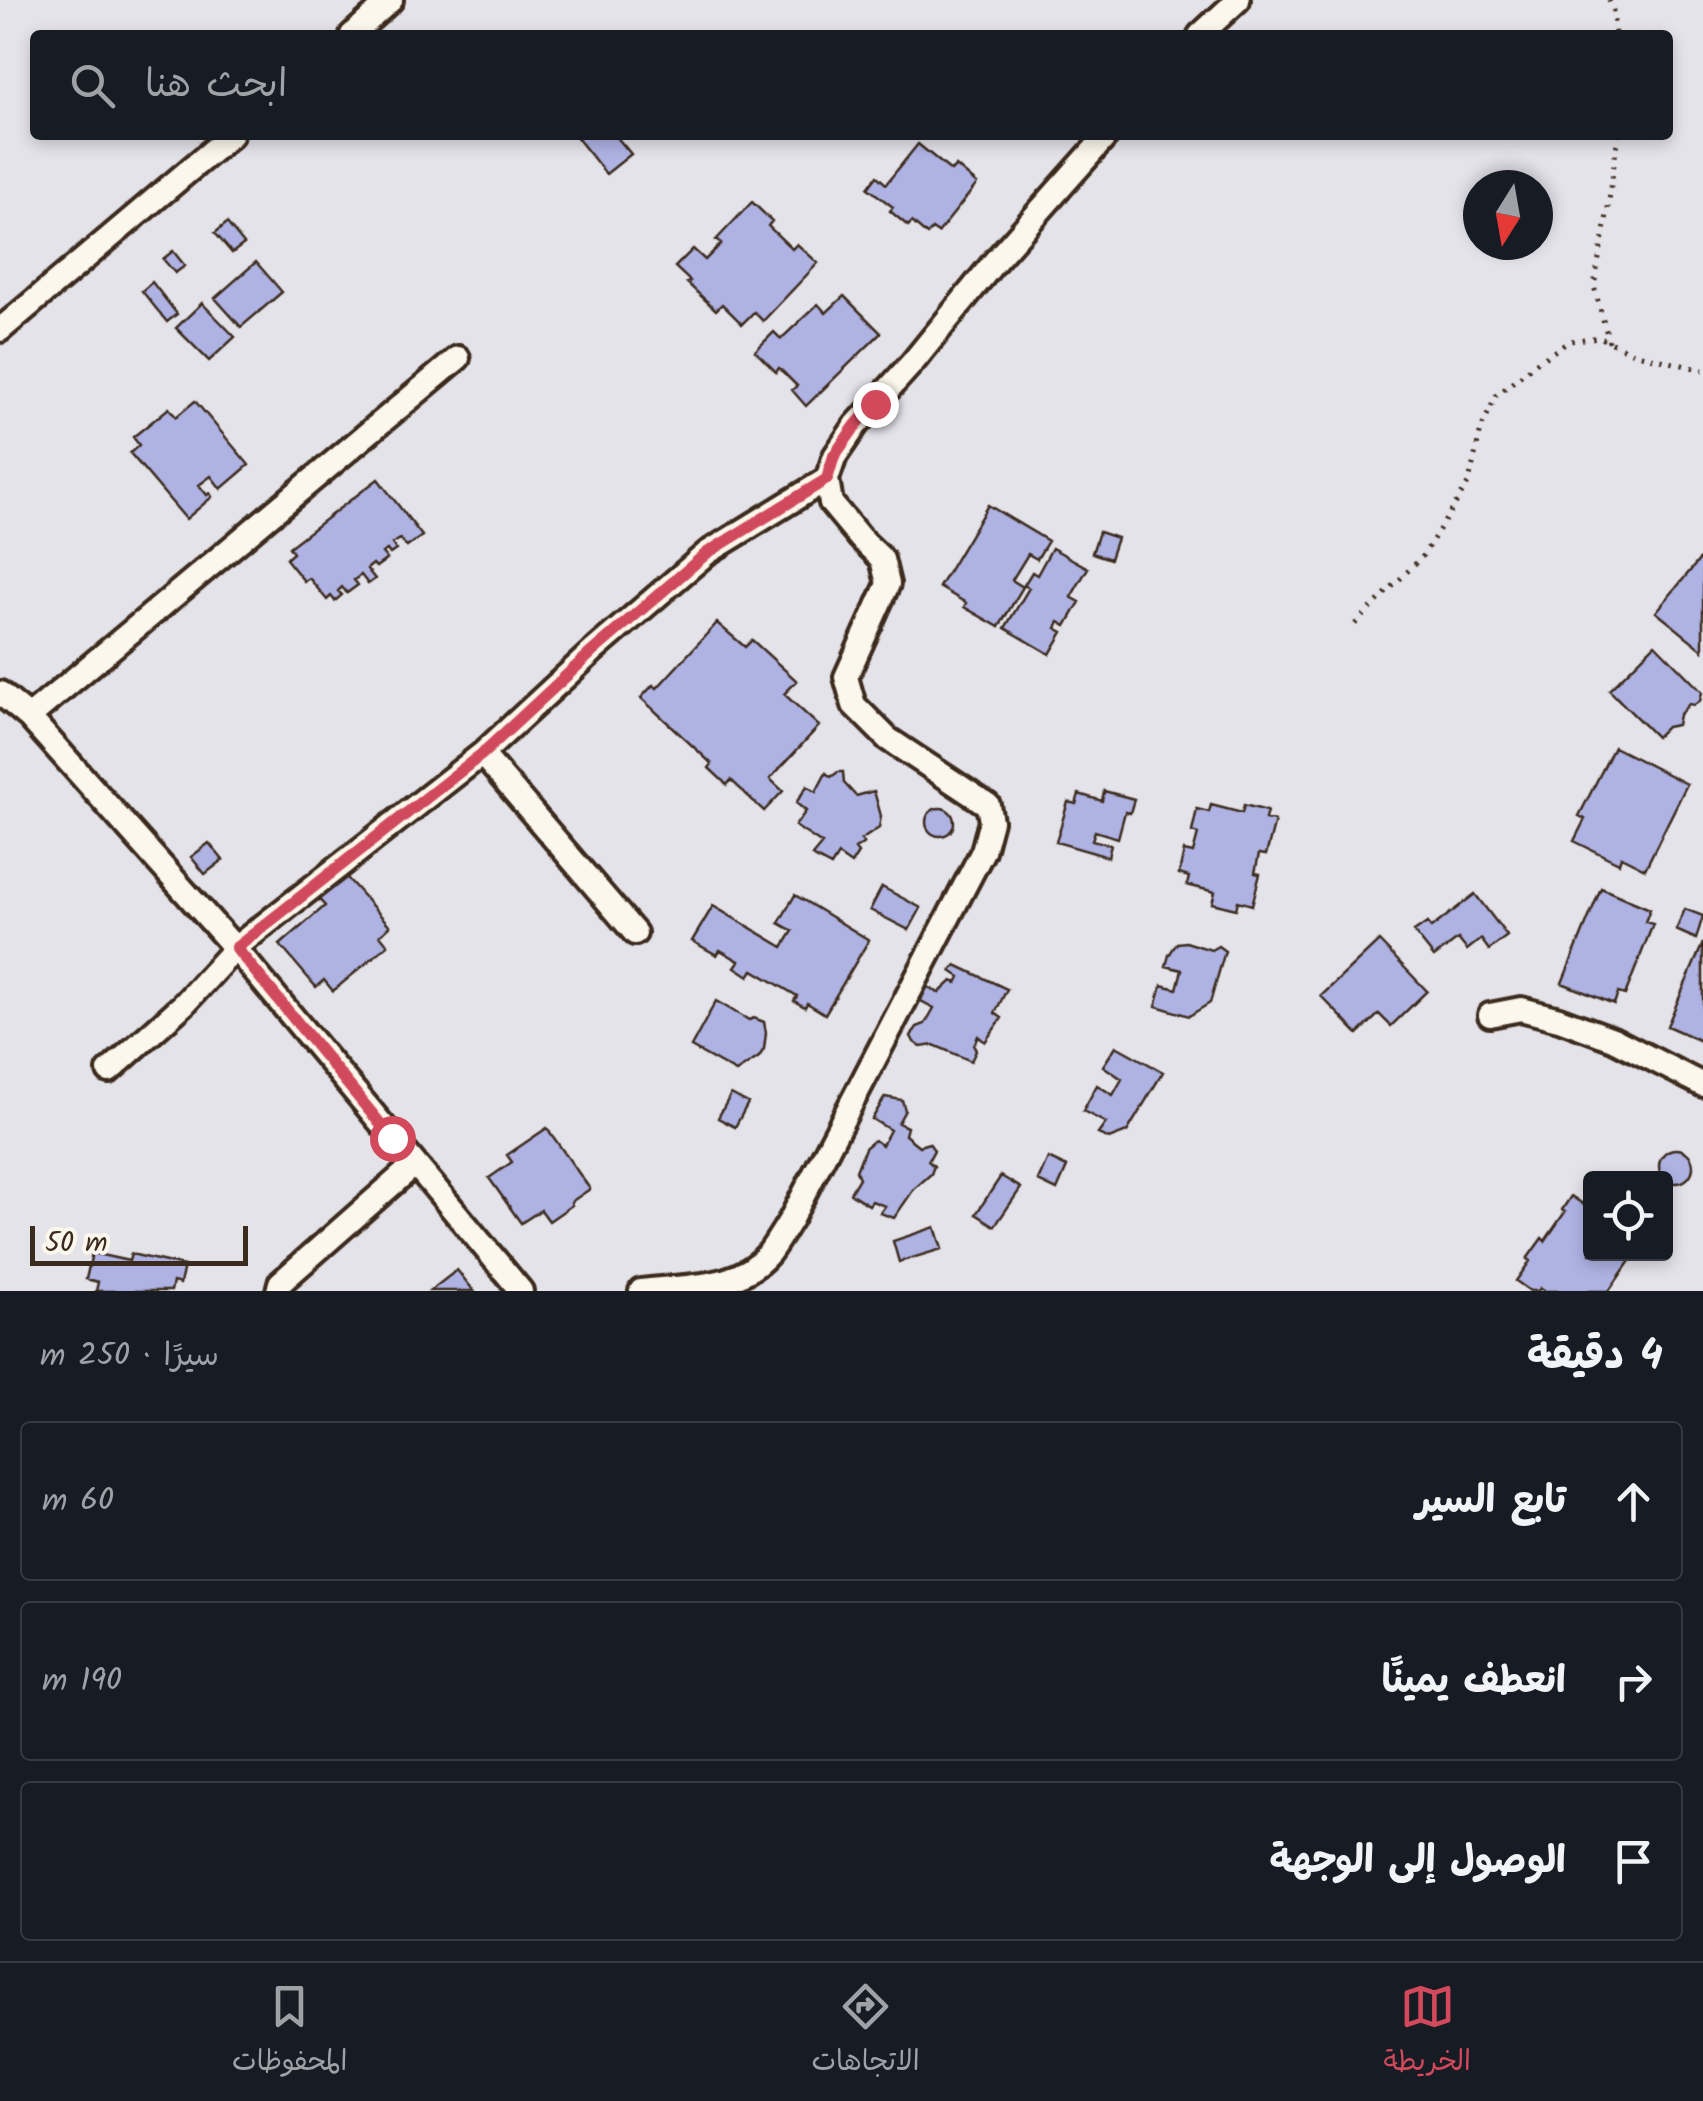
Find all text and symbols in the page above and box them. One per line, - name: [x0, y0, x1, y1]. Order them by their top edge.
- search box: [30, 30, 1673, 140]
- text: ابحث هنا: [145, 56, 287, 116]
- icon: search: [65, 58, 120, 113]
- north arrow: [1463, 170, 1553, 260]
- route end: [853, 382, 899, 428]
- route start: [370, 1116, 416, 1162]
- map controls: [1583, 1171, 1673, 1261]
- button: locate: [1583, 1171, 1673, 1261]
- scale bar: [30, 1221, 248, 1266]
- text: 50 m: [45, 1221, 108, 1266]
- text: 4 دقيقة: [1527, 1323, 1663, 1390]
- text: سيرًا · 250 m: [40, 1331, 219, 1382]
- text: تابع السير: [1416, 1472, 1566, 1532]
- icon: ahead: [1606, 1474, 1661, 1529]
- text: 60 m: [42, 1476, 114, 1527]
- text: انعطف يمينًا: [1382, 1652, 1566, 1712]
- icon: right: [1606, 1654, 1661, 1709]
- text: 190 m: [42, 1656, 122, 1707]
- text: الوصول إلى الوجهة: [1270, 1832, 1566, 1892]
- icon: arrive: [1606, 1834, 1661, 1889]
- tab: المحفوظات: [232, 1979, 347, 2085]
- tab: الاتجاهات: [811, 1979, 920, 2085]
- tab: الخريطة: [1384, 1979, 1471, 2085]

